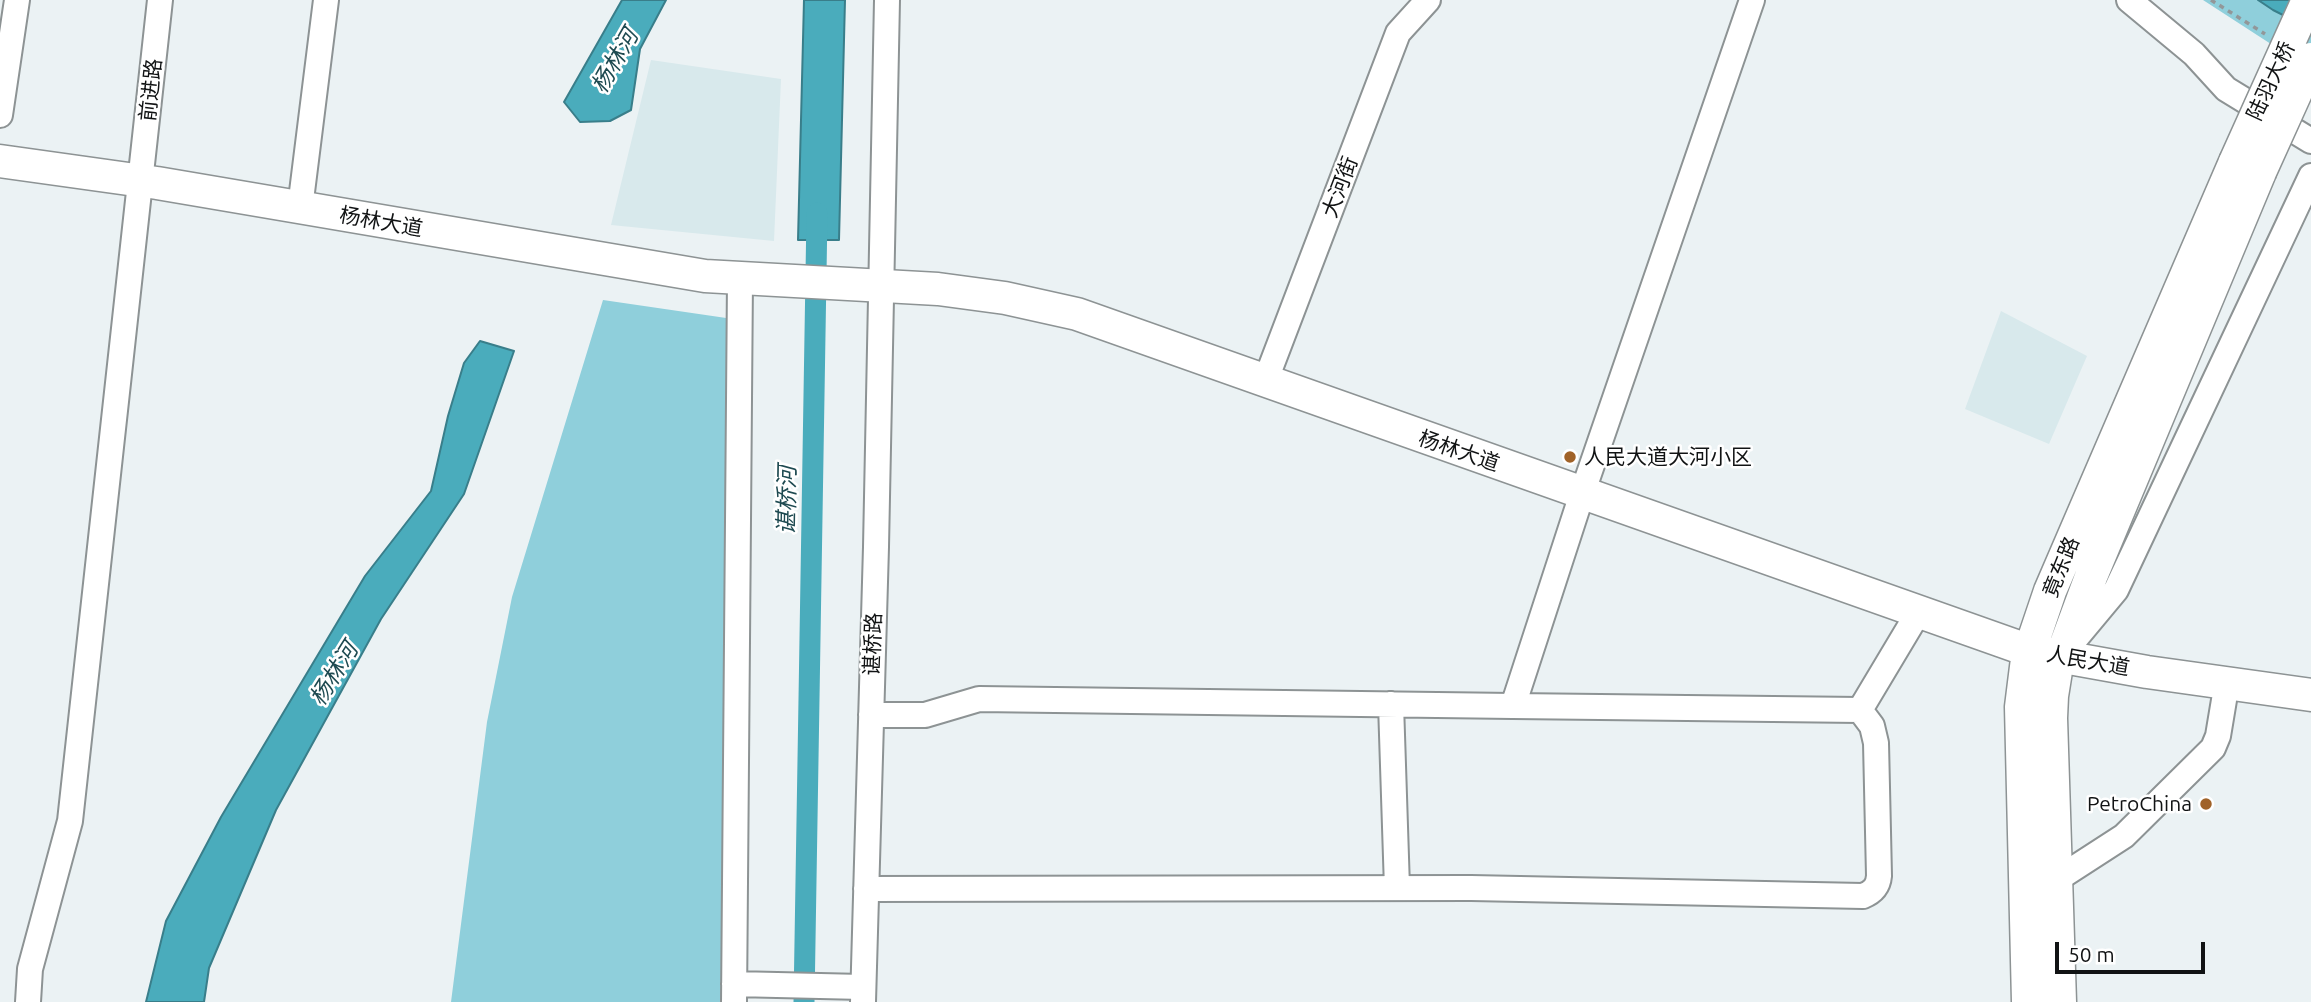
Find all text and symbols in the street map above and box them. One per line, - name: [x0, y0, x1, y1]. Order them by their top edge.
- water label: 杨林河: [586, 24, 644, 98]
- street label: 陆羽大桥: [2242, 38, 2300, 124]
- street label: 前进路: [135, 57, 167, 123]
- street label: 大河街: [1317, 153, 1363, 221]
- street label: 杨林大道: [337, 202, 425, 242]
- street label: 杨林大道: [1415, 425, 1503, 477]
- place label: 人民大道大河小区: [1584, 444, 1752, 470]
- marker: 人民大道大河小区: [1562, 449, 1578, 465]
- water label: 谌桥河: [773, 465, 801, 535]
- street label: 竟东路: [2038, 533, 2084, 601]
- street label: 谌桥路: [859, 612, 887, 676]
- water label: 杨林河: [304, 637, 364, 711]
- street label: 人民大道: [2044, 641, 2132, 681]
- place label: PetroChina: [2087, 791, 2192, 817]
- marker: PetroChina: [2198, 796, 2214, 812]
- scale bar: [2059, 928, 2210, 972]
- text: 50 m: [2068, 942, 2115, 966]

